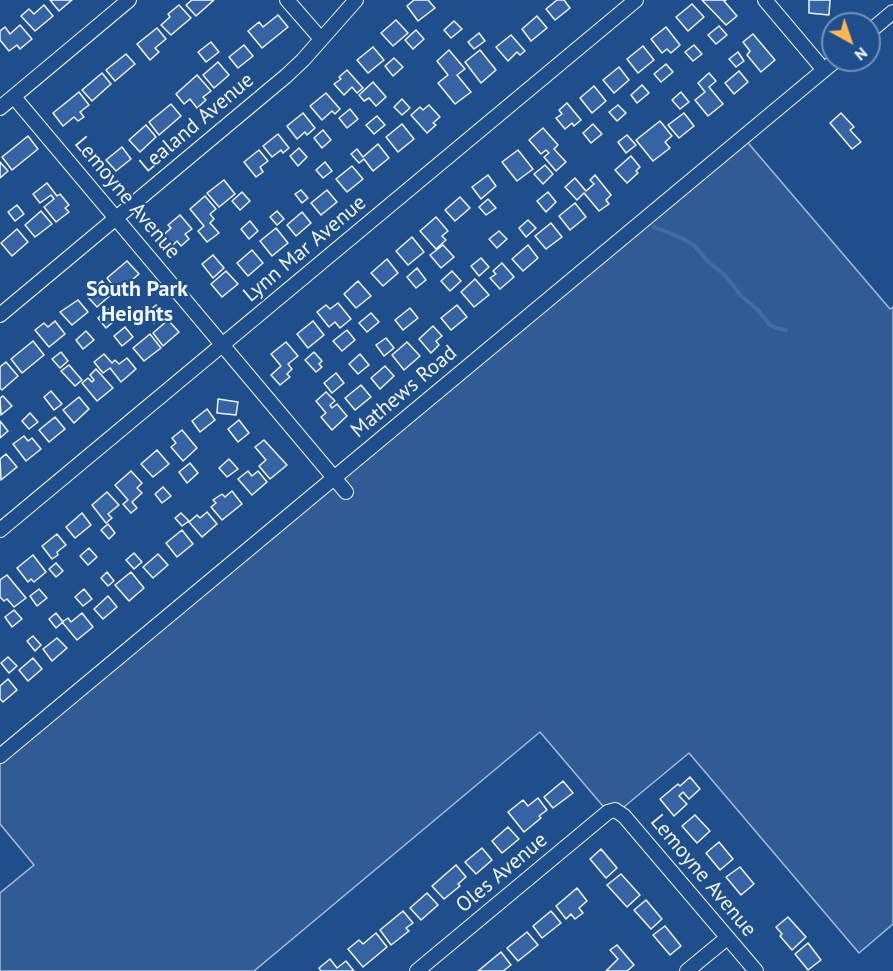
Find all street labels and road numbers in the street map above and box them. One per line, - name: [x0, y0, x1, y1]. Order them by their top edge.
- street label: Lealand Avenue: [135, 68, 259, 178]
- street label: Lemoyne Avenue: [69, 132, 185, 264]
- street label: Lynn Mar Avenue: [238, 190, 372, 308]
- street label: Mathews Road: [346, 340, 462, 444]
- street label: Lemoyne Avenue: [645, 810, 761, 942]
- street label: Oles Avenue: [451, 828, 553, 918]

